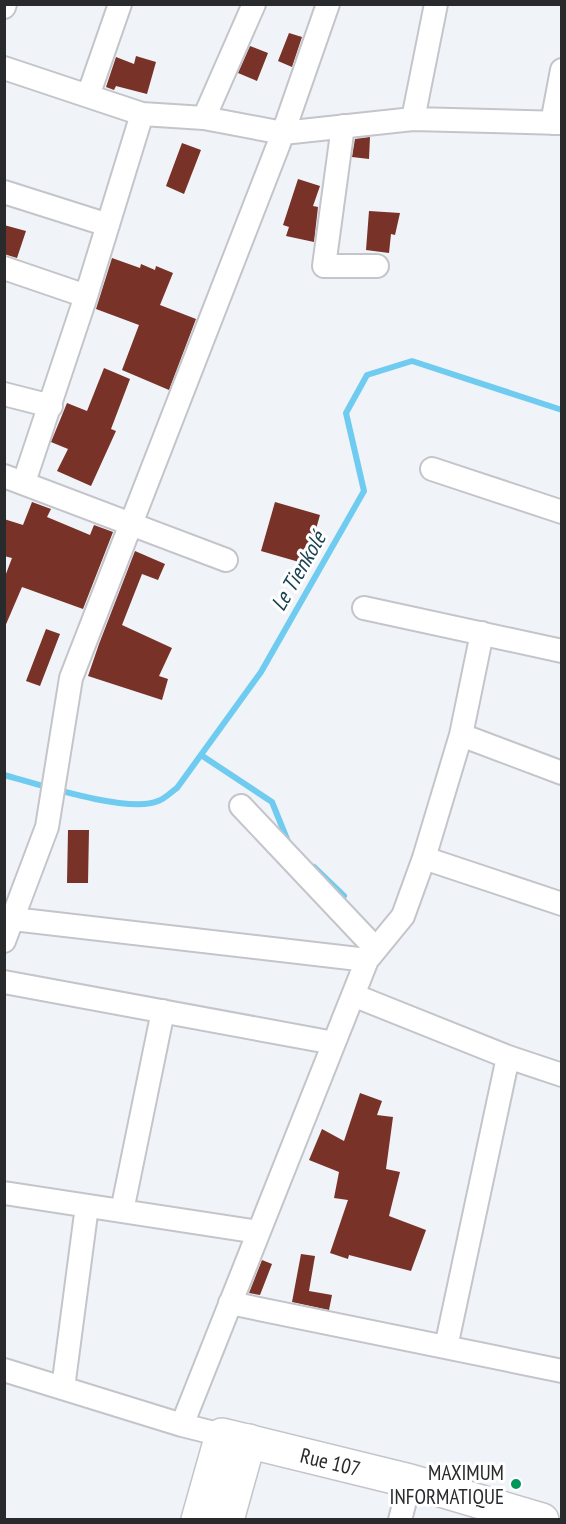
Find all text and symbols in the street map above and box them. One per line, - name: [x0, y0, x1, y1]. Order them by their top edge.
- water label: Le Tienkolé: [264, 525, 333, 616]
- street label: Rue 107: [298, 1441, 363, 1482]
- place label: MAXIMUM INFORMATIQUE: [390, 1459, 504, 1510]
- marker: MAXIMUM INFORMATIQUE: [509, 1477, 523, 1491]

